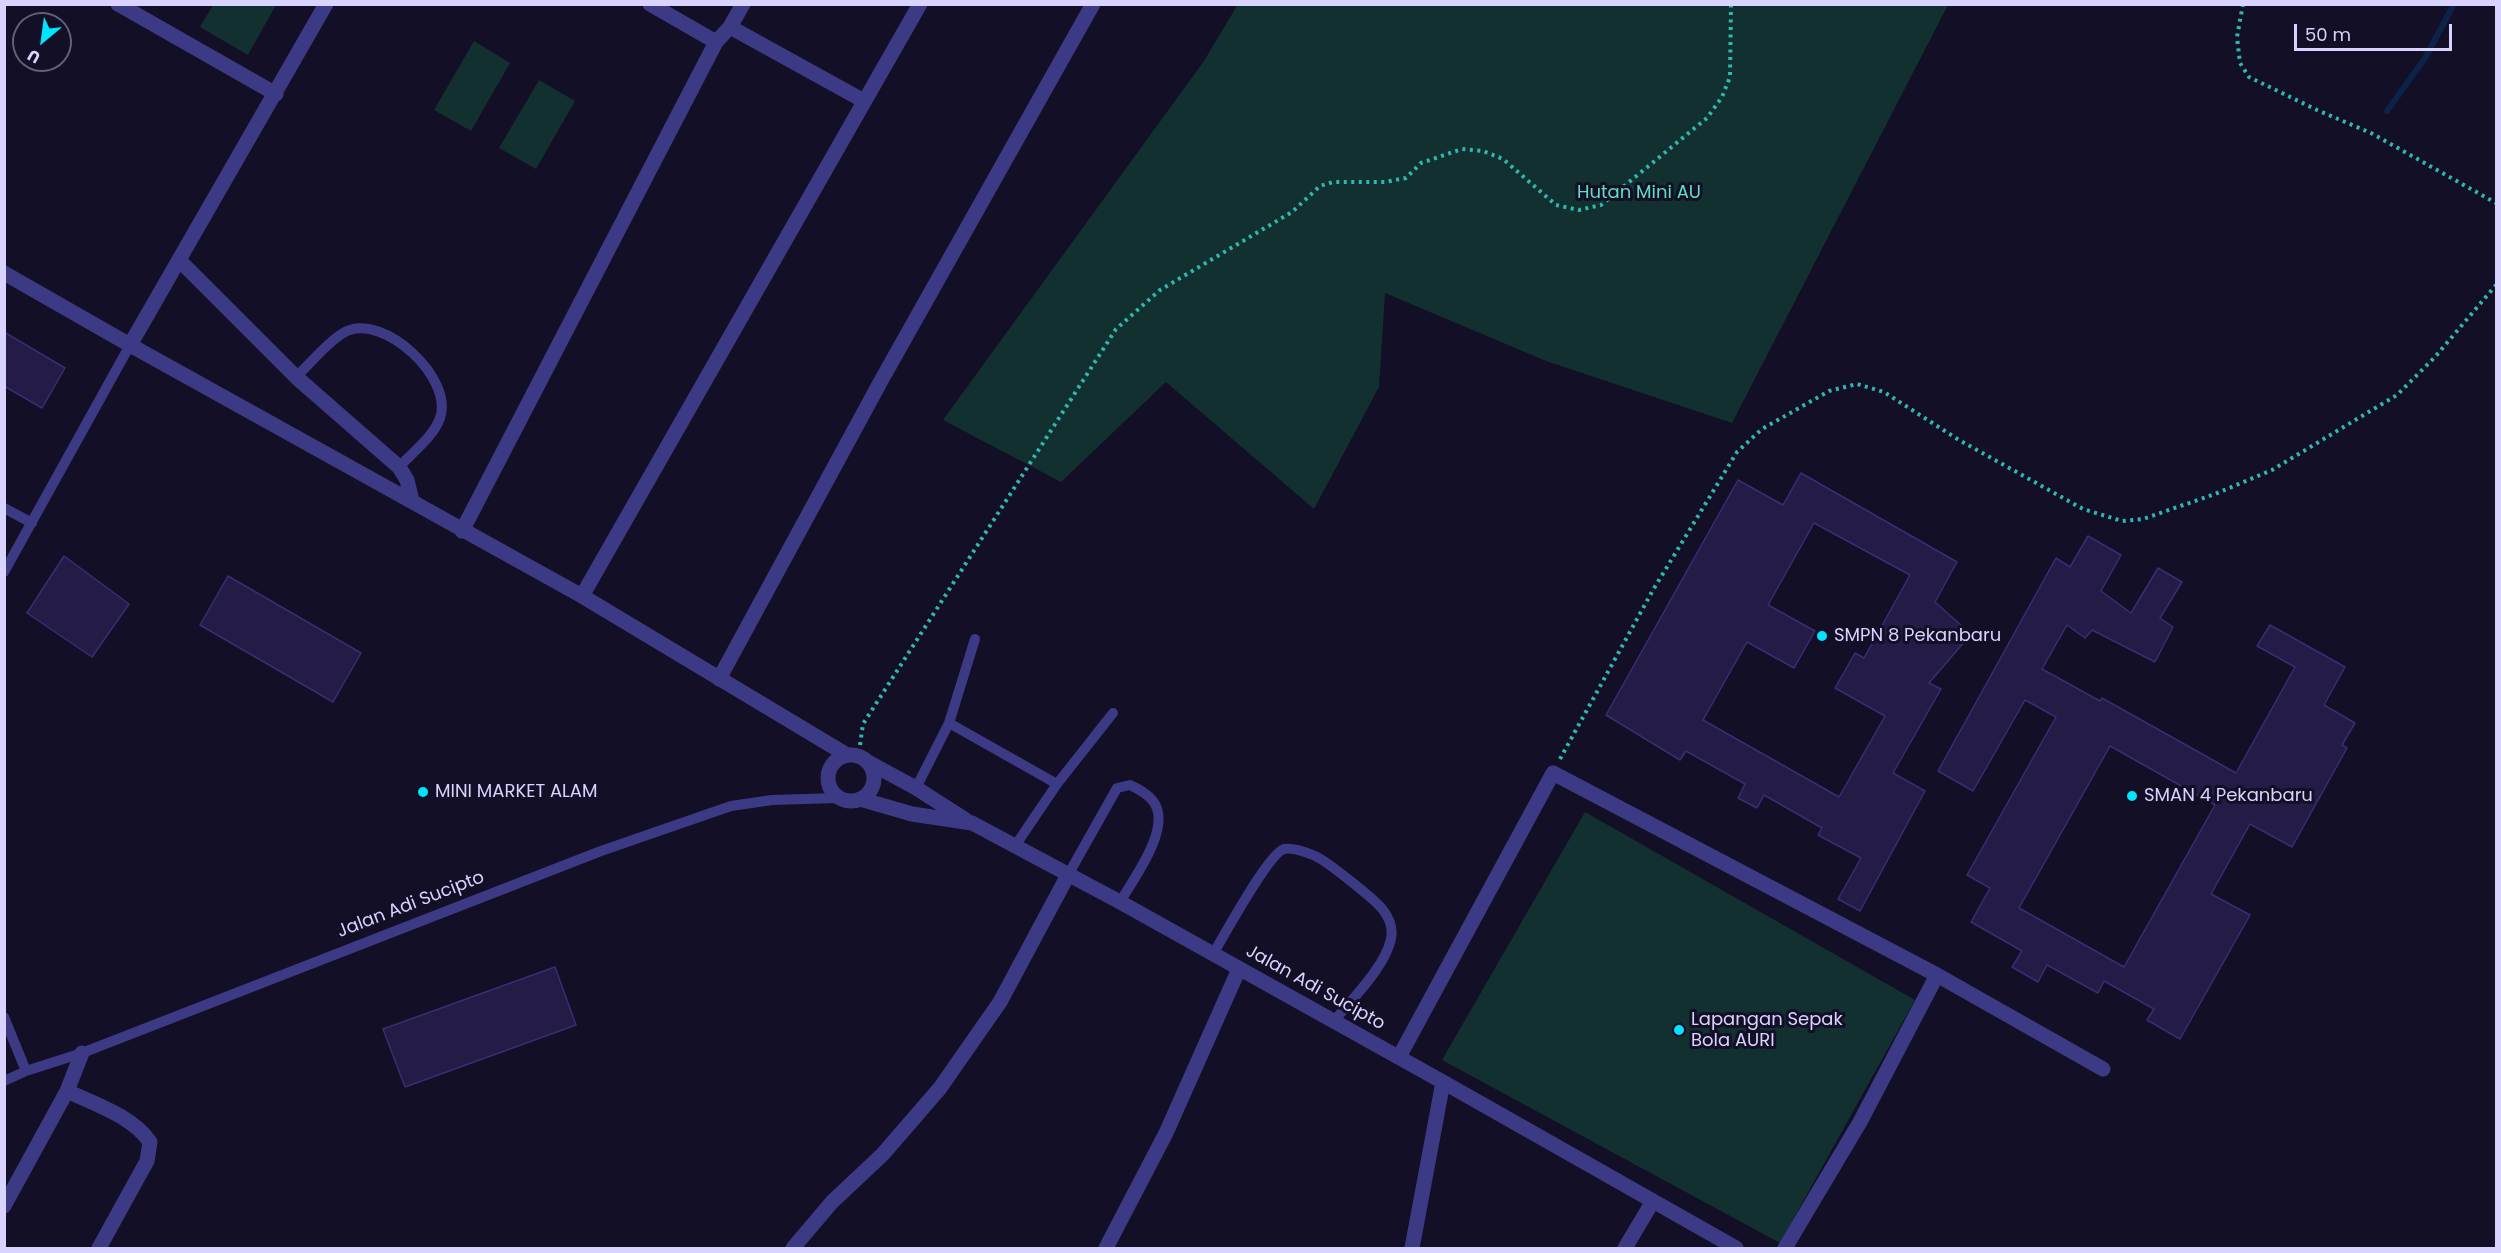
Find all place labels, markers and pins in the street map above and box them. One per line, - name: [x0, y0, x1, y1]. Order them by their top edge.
- place label: SMPN 8 Pekanbaru: [1834, 625, 2001, 647]
- marker: SMPN 8 Pekanbaru: [1815, 629, 1829, 643]
- place label: MINI MARKET ALAM: [435, 781, 597, 803]
- marker: MINI MARKET ALAM: [416, 785, 430, 799]
- place label: SMAN 4 Pekanbaru: [2144, 785, 2313, 807]
- marker: SMAN 4 Pekanbaru: [2125, 789, 2139, 803]
- place label: Lapangan Sepak Bola AURI: [1691, 1009, 1843, 1052]
- marker: Lapangan Sepak Bola AURI: [1672, 1023, 1686, 1037]

